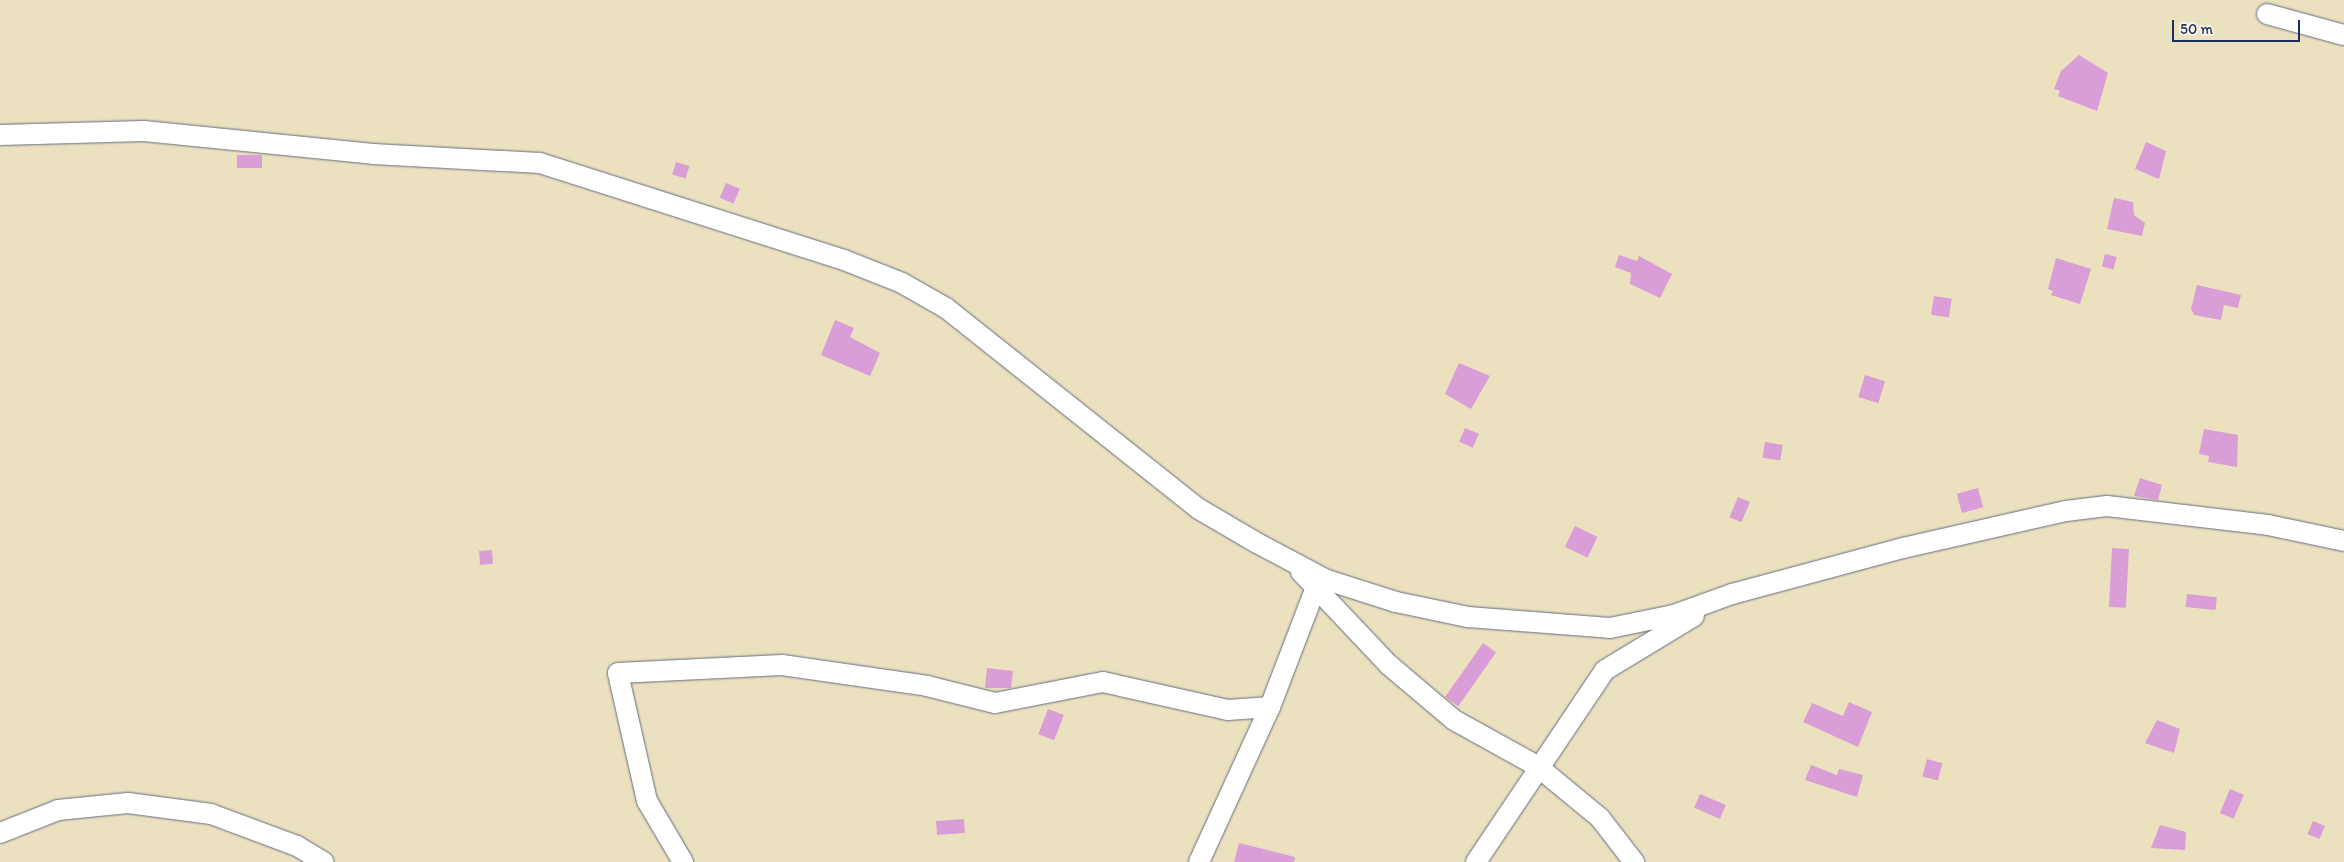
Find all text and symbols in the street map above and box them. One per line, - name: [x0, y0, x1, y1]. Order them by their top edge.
- scale bar: [2174, 10, 2302, 42]
- text: 50 m: [2180, 20, 2213, 38]

